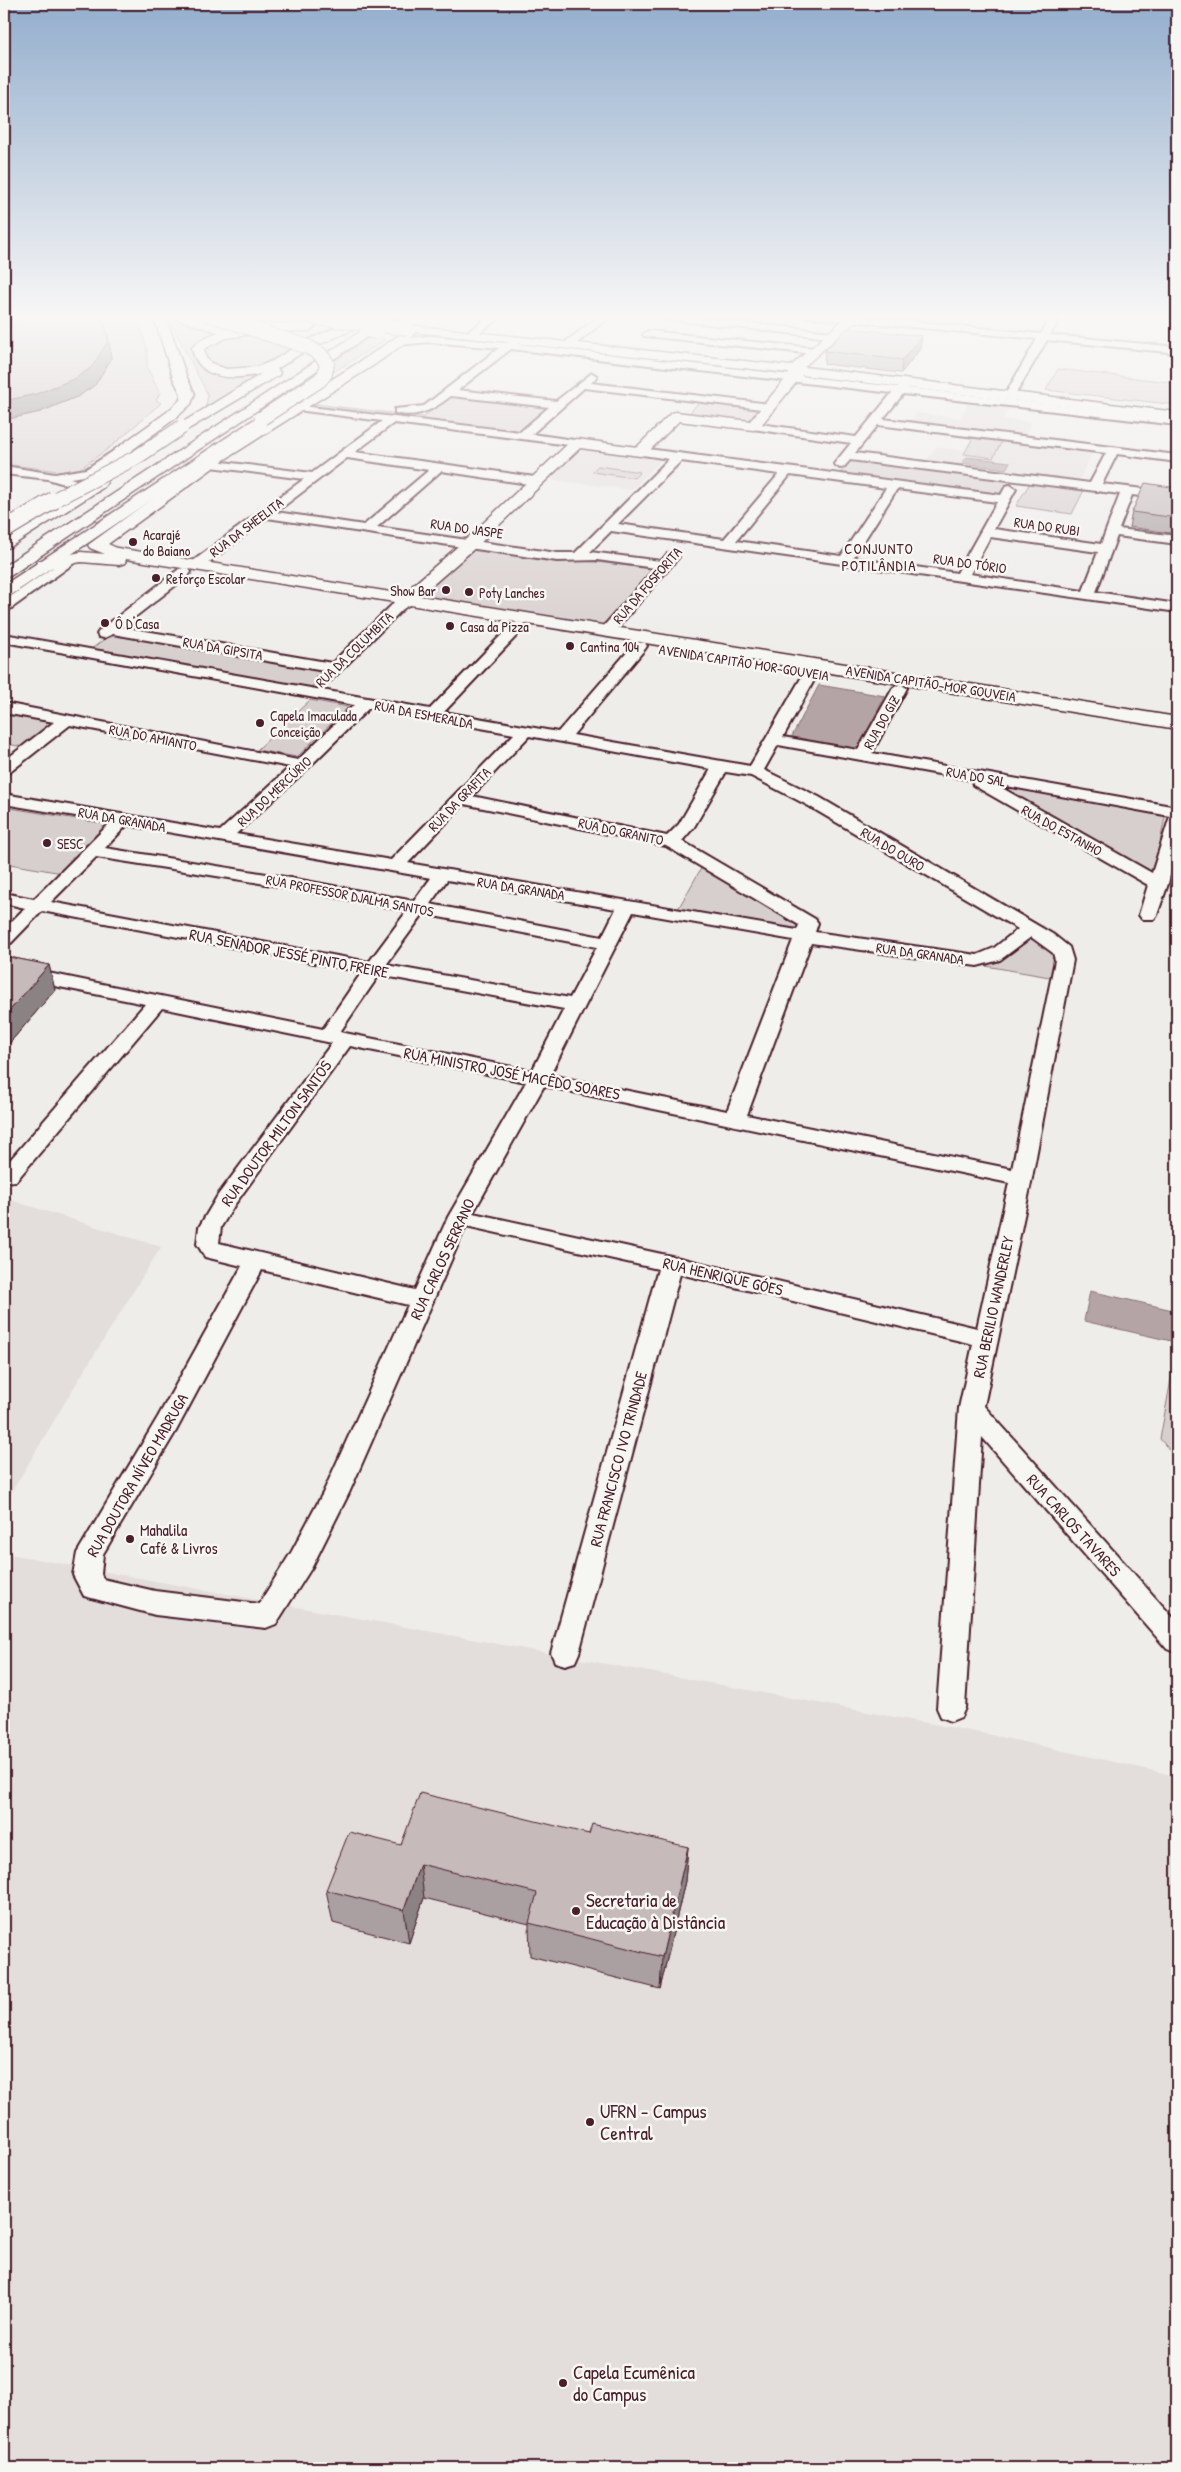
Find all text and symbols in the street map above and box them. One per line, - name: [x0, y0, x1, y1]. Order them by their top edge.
- street label: RUA DA SHEELITA: [205, 493, 287, 561]
- street label: RUA DO RUBI: [1013, 512, 1081, 540]
- street label: RUA DO JASPE: [429, 514, 505, 542]
- place label: Acarajé do Baiano: [143, 525, 191, 560]
- marker: Acarajé do Baiano: [127, 536, 139, 548]
- district label: CONJUNTO POTILÂNDIA: [842, 538, 916, 576]
- street label: RUA DA FOSFORITA: [608, 542, 686, 628]
- street label: RUA DO TÓRIO: [932, 548, 1008, 578]
- place label: Reforço Escolar: [166, 569, 246, 588]
- marker: Reforço Escolar: [150, 572, 162, 584]
- place label: Show Bar: [390, 581, 437, 600]
- place label: Poty Lanches: [479, 583, 545, 603]
- marker: Show Bar: [440, 584, 452, 596]
- marker: Poty Lanches: [463, 586, 475, 598]
- street label: RUA DA COLUMBITA: [311, 607, 397, 691]
- place label: Ô D'Casa: [115, 614, 159, 633]
- marker: Ô D'Casa: [99, 617, 111, 629]
- place label: Casa da Pizza: [460, 617, 529, 636]
- marker: Casa da Pizza: [444, 620, 456, 632]
- street label: RUA DA GIPSITA: [182, 632, 265, 664]
- place label: Cantina 104: [580, 637, 639, 656]
- street label: AVENIDA CAPITÃO MOR-GOUVEIA: [658, 639, 830, 685]
- marker: Cantina 104: [564, 640, 576, 652]
- street label: AVENIDA CAPITÃO-MOR GOUVEIA: [845, 660, 1017, 706]
- street label: RUA DO GIZ: [858, 692, 904, 752]
- street label: RUA DA ESMERALDA: [373, 695, 475, 733]
- place label: Capela Imaculada Conceição: [270, 706, 357, 741]
- marker: Capela Imaculada Conceição: [254, 717, 266, 729]
- street label: RUA DO AMIANTO: [108, 719, 199, 755]
- street label: RUA DO MERCÚRIO: [233, 751, 316, 830]
- street label: RUA DO SAL: [945, 761, 1007, 791]
- street label: RUA DA GRAFITA: [423, 763, 495, 835]
- street label: RUA DO ESTANHO: [1018, 800, 1106, 860]
- street label: RUA DA GRANADA: [77, 802, 167, 836]
- street label: RUA DO GRANITO: [577, 813, 666, 849]
- street label: RUA DO OURO: [858, 822, 929, 876]
- place label: SESC: [57, 834, 84, 853]
- marker: SESC: [41, 837, 53, 849]
- street label: RUA PROFESSOR DJALMA SANTOS: [265, 869, 436, 921]
- street label: RUA DA GRANADA: [476, 872, 566, 904]
- street label: RUA SENADOR JESSÉ PINTO FREIRE: [187, 923, 391, 983]
- street label: RUA DA GRANADA: [875, 937, 965, 969]
- street label: RUA MINISTRO JOSÉ MACÊDO SOARES: [402, 1041, 623, 1105]
- street label: RUA DOUTOR MILTON SANTOS: [216, 1055, 337, 1210]
- street label: RUA CARLOS SERRANO: [404, 1195, 480, 1323]
- street label: RUA BERILIO WANDERLEY: [967, 1234, 1019, 1380]
- street label: RUA HENRIQUE GÓES: [661, 1251, 786, 1301]
- street label: RUA FRANCISCO IVO TRINDADE: [584, 1369, 652, 1549]
- street label: RUA DOUTORA NÍVEO MADRUGA: [81, 1389, 193, 1561]
- street label: RUA CARLOS TAVARES: [1022, 1469, 1126, 1582]
- place label: Mahalila Café & Livros: [140, 1519, 218, 1559]
- marker: Mahalila Café & Livros: [124, 1533, 136, 1545]
- place label: Secretaria de Educação à Distância: [586, 1887, 726, 1935]
- marker: Secretaria de Educação à Distância: [570, 1905, 582, 1917]
- place label: UFRN - Campus Central: [600, 2098, 707, 2146]
- marker: UFRN - Campus Central: [584, 2116, 596, 2128]
- place label: Capela Ecumênica do Campus: [573, 2359, 695, 2407]
- marker: Capela Ecumênica do Campus: [557, 2377, 569, 2389]

